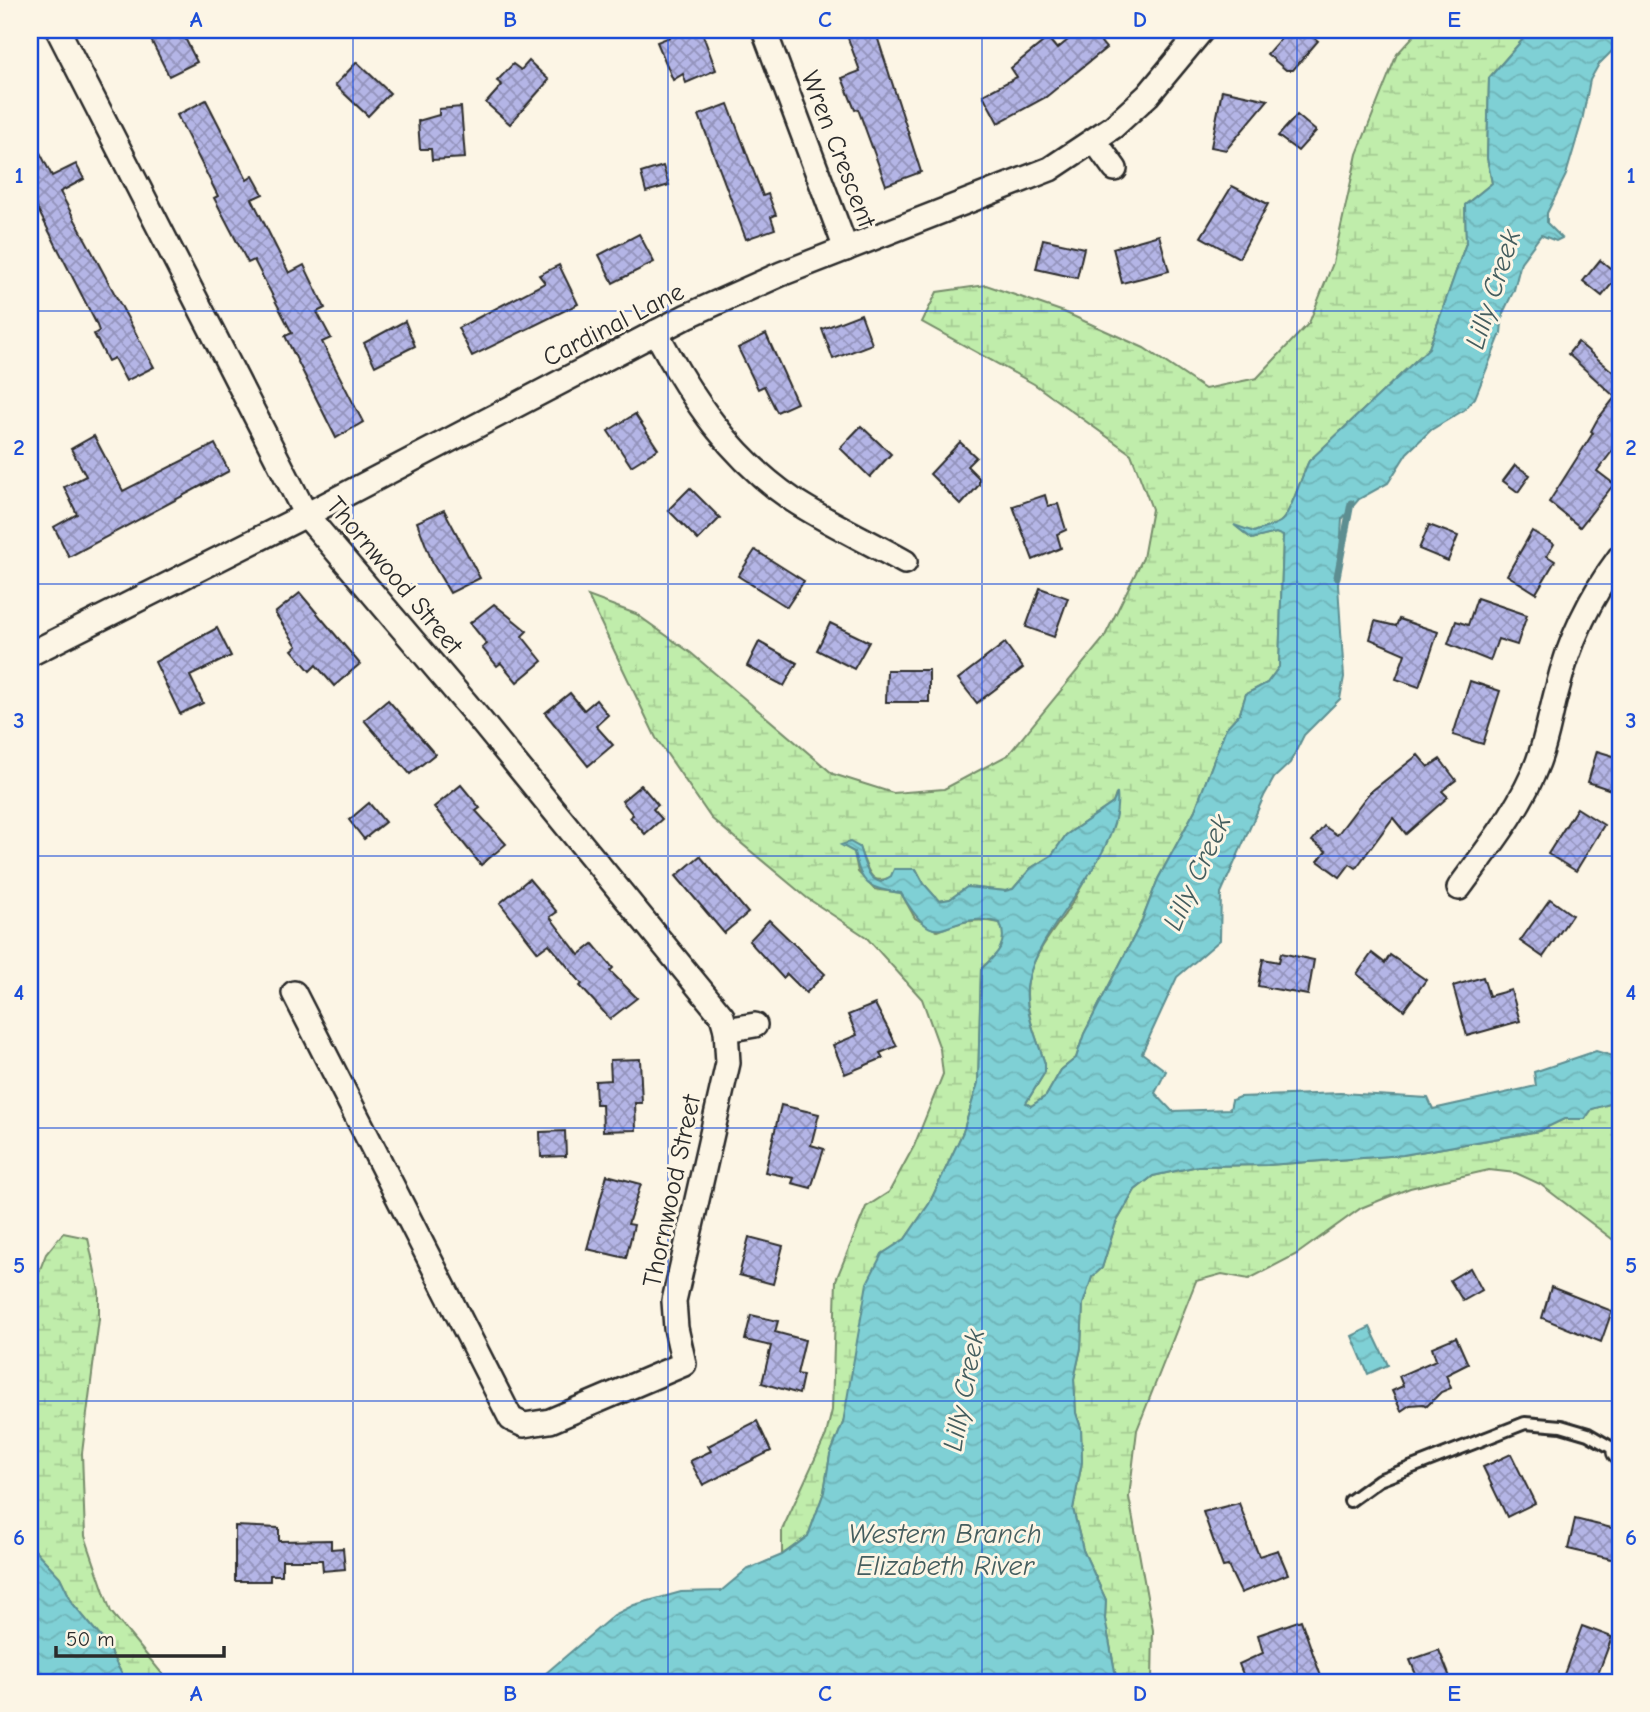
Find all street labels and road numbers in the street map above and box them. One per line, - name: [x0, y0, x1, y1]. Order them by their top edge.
- street label: Wren Crescent: [794, 67, 882, 233]
- street label: Cardinal Lane: [538, 277, 689, 373]
- street label: Thornwood Street: [320, 491, 470, 662]
- street label: Thornwood Street: [637, 1091, 707, 1290]

